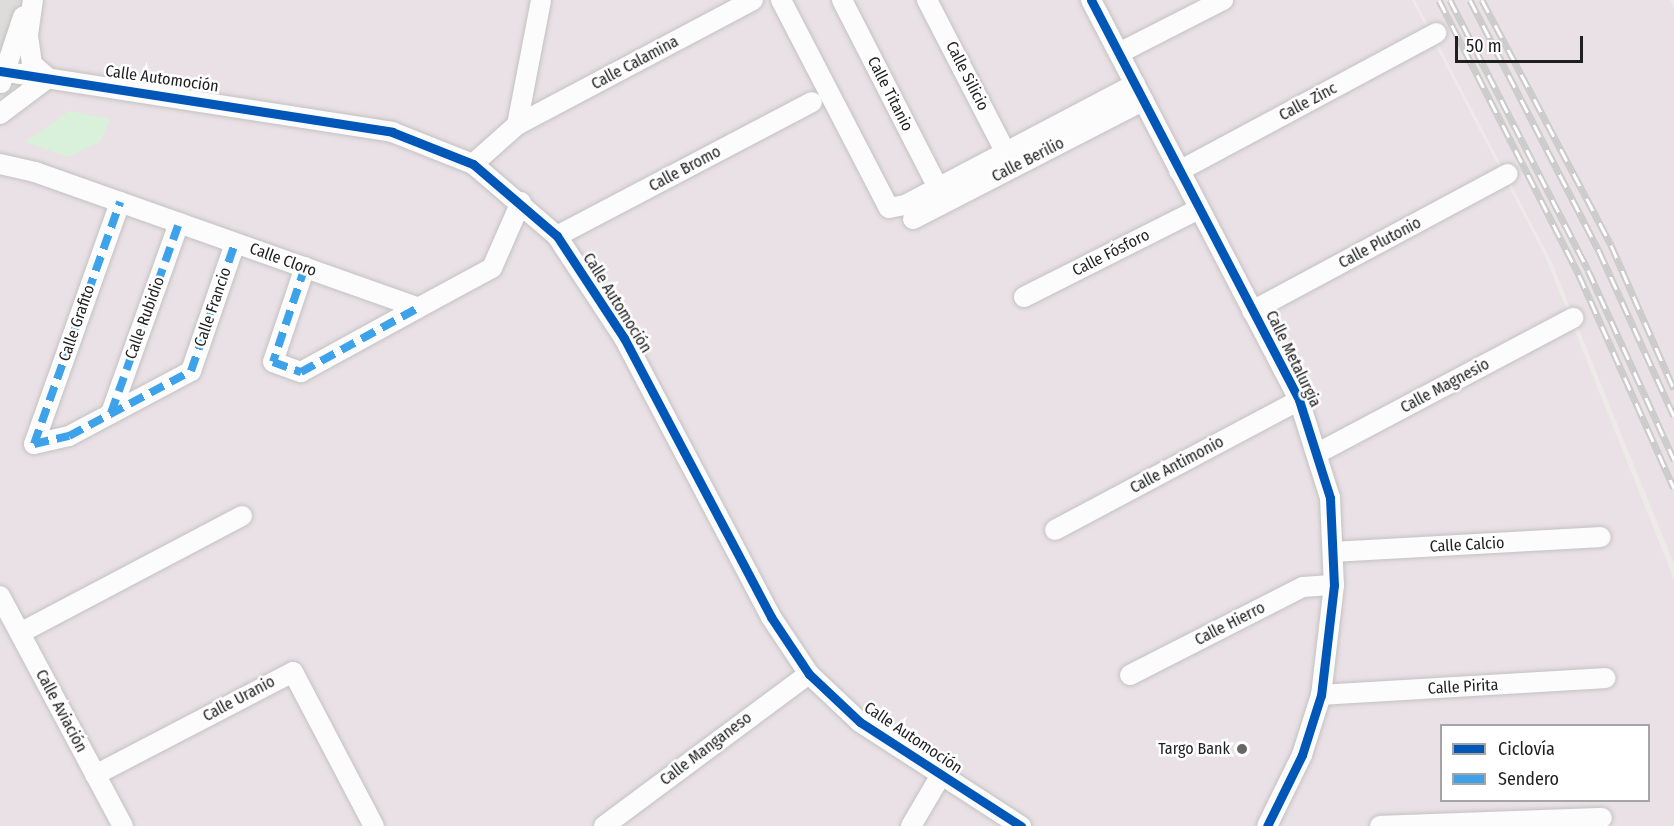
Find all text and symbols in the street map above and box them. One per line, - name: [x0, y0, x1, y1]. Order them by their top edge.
- scale bar: [1458, 24, 1586, 62]
- street label: Calle Calamina: [588, 32, 682, 94]
- text: 50 m: [1466, 35, 1502, 57]
- street label: Calle Silicio: [941, 38, 993, 114]
- street label: Calle Titanio: [863, 54, 917, 134]
- street label: Calle Automoción: [104, 62, 220, 96]
- street label: Calle Zinc: [1276, 79, 1340, 125]
- street label: Calle Berilio: [989, 134, 1067, 186]
- street label: Calle Bromo: [646, 142, 724, 196]
- street label: Calle Plutonio: [1335, 213, 1425, 273]
- street label: Calle Fósforo: [1069, 225, 1153, 281]
- street label: Calle Cloro: [247, 239, 319, 281]
- street label: Calle Automoción: [579, 249, 655, 357]
- street label: Calle Francio: [190, 265, 236, 349]
- street label: Calle Rubidio: [121, 274, 169, 362]
- street label: Calle Grafito: [55, 282, 99, 364]
- street label: Calle Metalurgia: [1261, 308, 1325, 410]
- street label: Calle Magnesio: [1397, 355, 1493, 417]
- street label: Calle Antimonio: [1127, 432, 1227, 498]
- street label: Calle Calcio: [1429, 533, 1505, 557]
- street label: Calle Hierro: [1192, 598, 1268, 650]
- street label: Calle Aviación: [31, 666, 91, 756]
- street label: Calle Uranio: [200, 672, 278, 726]
- street label: Calle Pirita: [1427, 676, 1499, 698]
- street label: Calle Automoción: [860, 698, 966, 778]
- street label: Calle Manganeso: [656, 708, 756, 790]
- legend: [1440, 724, 1650, 802]
- text: Ciclovía: [1498, 738, 1555, 760]
- place label: Targo Bank: [1158, 739, 1230, 759]
- marker: Targo Bank: [1235, 742, 1249, 756]
- text: Sendero: [1498, 768, 1559, 790]

